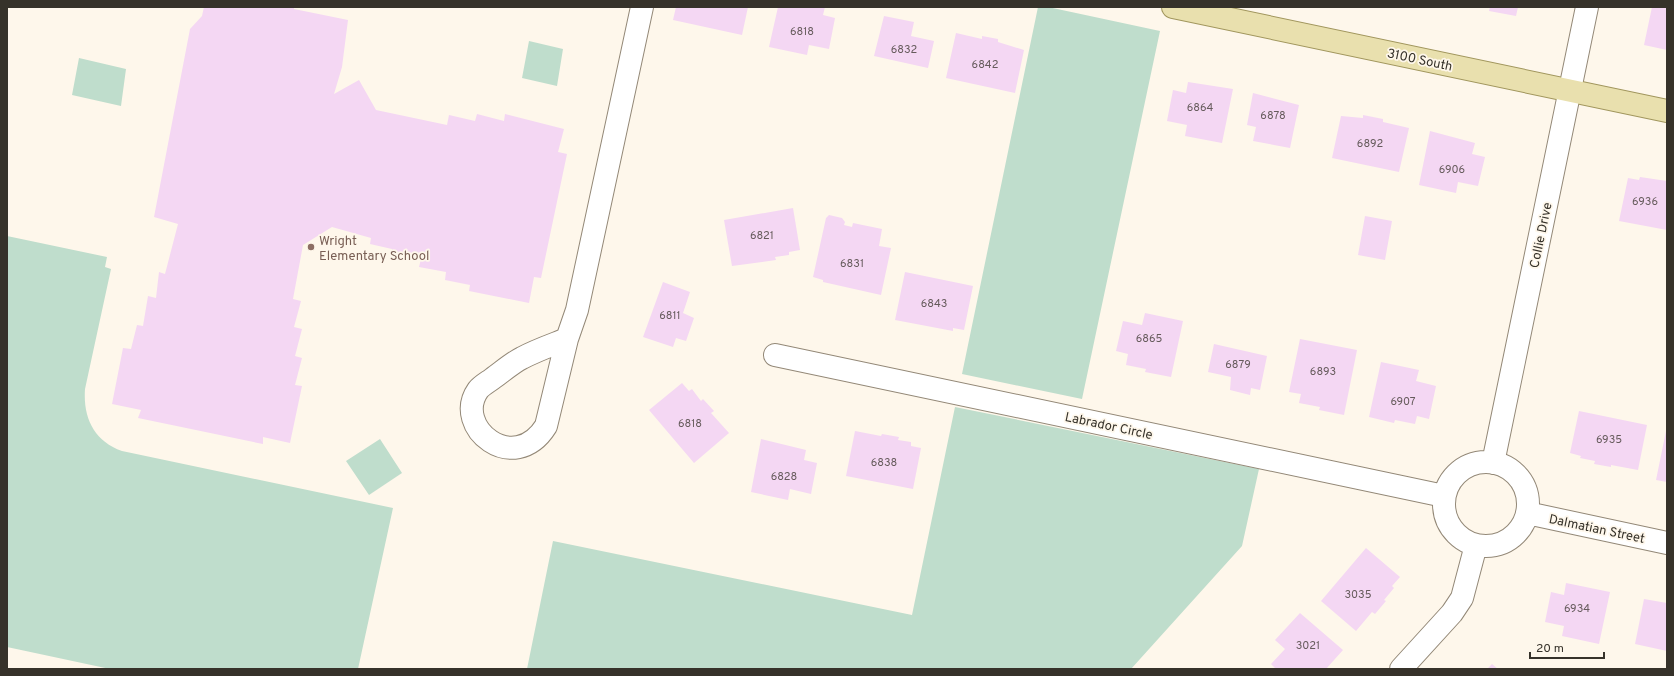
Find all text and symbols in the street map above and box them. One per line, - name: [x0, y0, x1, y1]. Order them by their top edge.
- house number: 6818: [790, 25, 814, 39]
- house number: 6832: [891, 43, 917, 57]
- street label: 3100 South: [1385, 46, 1454, 76]
- house number: 6842: [972, 58, 998, 72]
- house number: 6864: [1187, 101, 1214, 115]
- house number: 6878: [1260, 109, 1286, 123]
- house number: 6892: [1357, 137, 1383, 151]
- house number: 6906: [1439, 163, 1465, 177]
- house number: 6936: [1632, 195, 1658, 209]
- street label: Collie Drive: [1527, 201, 1557, 270]
- house number: 6821: [750, 229, 774, 243]
- place label: Wright Elementary School: [319, 234, 429, 265]
- marker: Wright Elementary School: [306, 242, 316, 252]
- house number: 6831: [840, 257, 864, 271]
- house number: 6843: [921, 297, 947, 311]
- house number: 6811: [659, 309, 681, 323]
- house number: 6865: [1136, 332, 1163, 346]
- house number: 6879: [1225, 358, 1251, 372]
- house number: 6893: [1310, 365, 1336, 379]
- house number: 6907: [1390, 395, 1416, 409]
- street label: Labrador Circle: [1063, 410, 1154, 444]
- house number: 6818: [678, 417, 702, 431]
- house number: 6935: [1596, 433, 1622, 447]
- house number: 6838: [871, 456, 897, 470]
- house number: 6828: [771, 470, 797, 484]
- street label: Dalmatian Street: [1547, 512, 1646, 548]
- house number: 3035: [1344, 588, 1372, 602]
- house number: 6934: [1564, 602, 1590, 616]
- scale bar: [1530, 634, 1604, 660]
- house number: 3021: [1296, 639, 1320, 653]
- text: 20 m: [1536, 641, 1564, 657]

